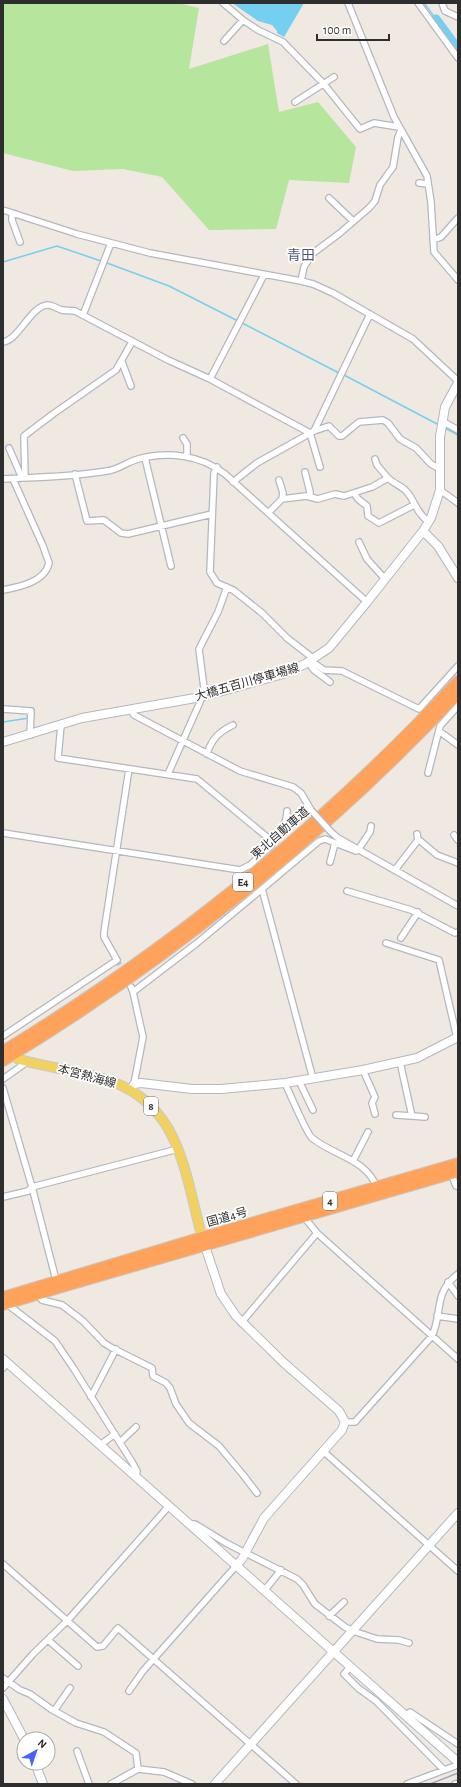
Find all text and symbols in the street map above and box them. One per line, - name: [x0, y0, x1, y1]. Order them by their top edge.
- scale bar: [317, 16, 389, 42]
- text: 100 m: [323, 24, 351, 36]
- district label: 青田: [287, 248, 315, 263]
- street label: 大橋五百川停車場線: [193, 660, 301, 703]
- street label: 東北自動車道: [248, 804, 311, 861]
- road number: E4: [233, 873, 253, 891]
- street label: 本宮熱海線: [56, 1061, 118, 1090]
- road number: 8: [144, 1097, 158, 1115]
- road number: 4: [323, 1192, 337, 1210]
- street label: 国道4号: [205, 1205, 249, 1229]
- north arrow: [16, 1731, 56, 1771]
- text: N: [36, 1737, 49, 1750]

